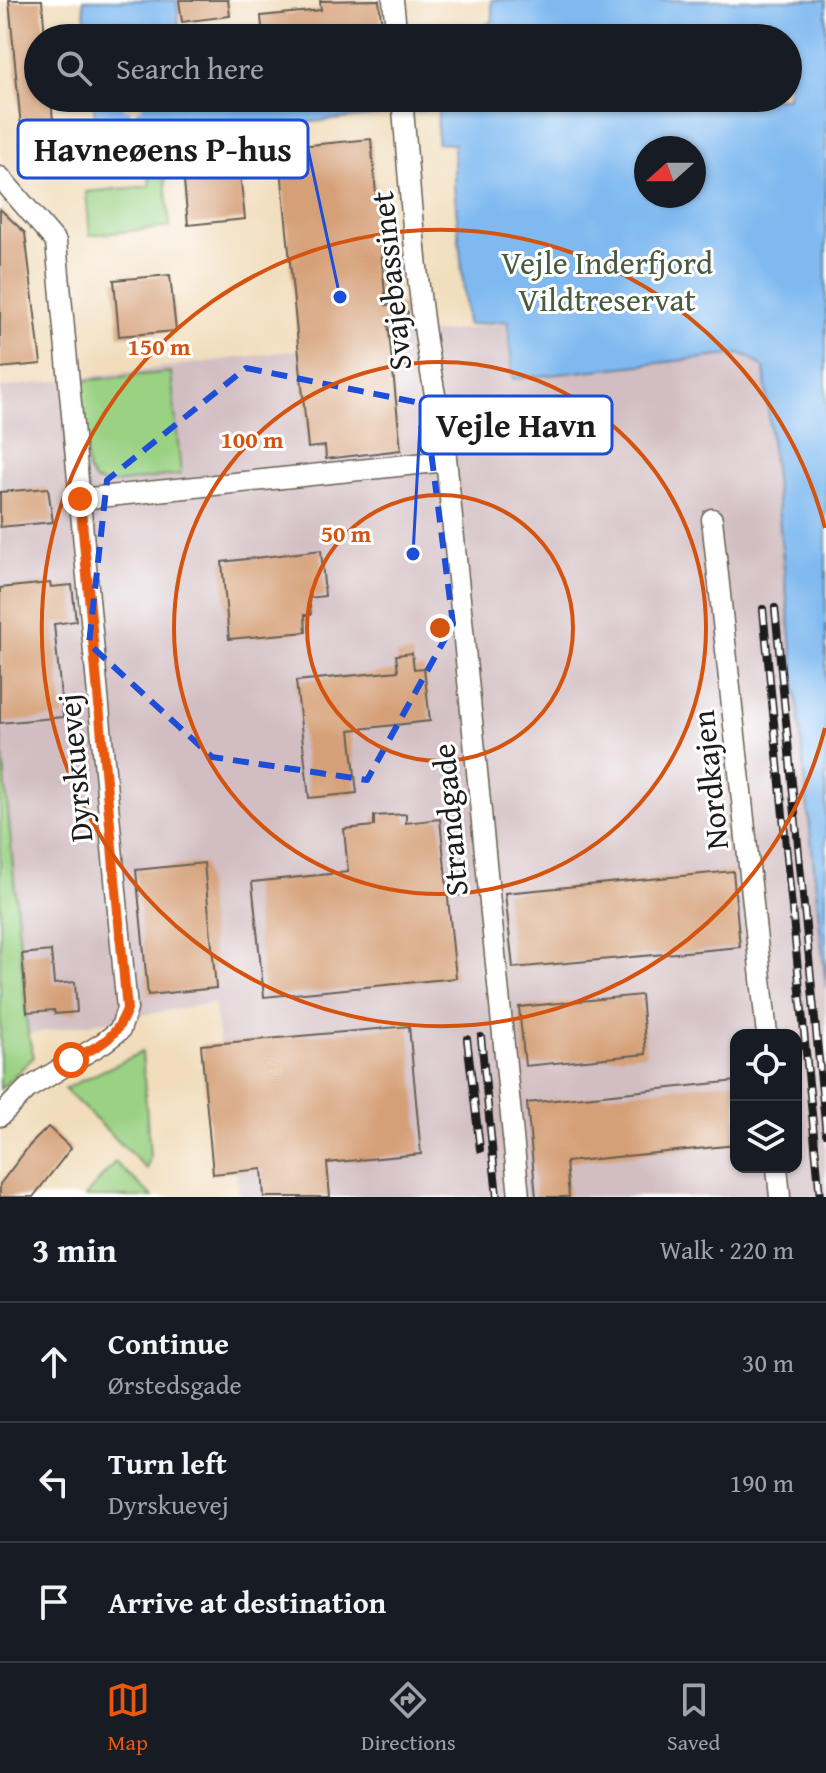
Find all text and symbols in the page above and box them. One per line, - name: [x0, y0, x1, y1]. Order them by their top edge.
- search box: [24, 24, 802, 112]
- icon: search: [52, 46, 96, 90]
- text: Search here: [116, 46, 264, 90]
- callout: Havneøens P-hus: [18, 120, 308, 178]
- text: Havneøens P-hus: [34, 124, 292, 173]
- north arrow: [634, 136, 706, 208]
- street label: Svajebassinet: [358, 189, 423, 373]
- park label: Vejle Inderfjord Vildtreservat: [501, 239, 713, 323]
- text: 150 m: [127, 329, 191, 364]
- callout: Vejle Havn: [420, 396, 612, 454]
- text: Vejle Havn: [436, 400, 596, 449]
- text: 100 m: [220, 422, 284, 457]
- route end: [62, 481, 98, 517]
- text: 50 m: [321, 516, 372, 551]
- centre of rings: [426, 614, 454, 642]
- street label: Dyrskuevej: [45, 692, 104, 844]
- street label: Nordkajen: [679, 708, 740, 852]
- street label: Strandgade: [419, 742, 480, 898]
- map controls: [730, 1029, 802, 1173]
- button: locate: [730, 1029, 802, 1101]
- route start: [53, 1042, 89, 1078]
- button: layers: [730, 1101, 802, 1173]
- text: 3 min: [32, 1225, 117, 1274]
- text: Walk · 220 m: [660, 1230, 794, 1269]
- text: Continue: [108, 1321, 229, 1365]
- icon: ahead: [32, 1340, 76, 1384]
- text: 30 m: [742, 1343, 794, 1382]
- text: Ørstedsgade: [108, 1365, 242, 1404]
- text: Turn left: [108, 1441, 227, 1485]
- icon: left: [32, 1460, 76, 1504]
- text: 190 m: [729, 1463, 794, 1502]
- text: Dyrskuevej: [108, 1485, 229, 1524]
- icon: arrive: [32, 1580, 76, 1624]
- text: Arrive at destination: [108, 1580, 386, 1624]
- tab: Map: [106, 1678, 150, 1758]
- tab: Directions: [361, 1678, 456, 1758]
- tab: Saved: [667, 1678, 720, 1758]

